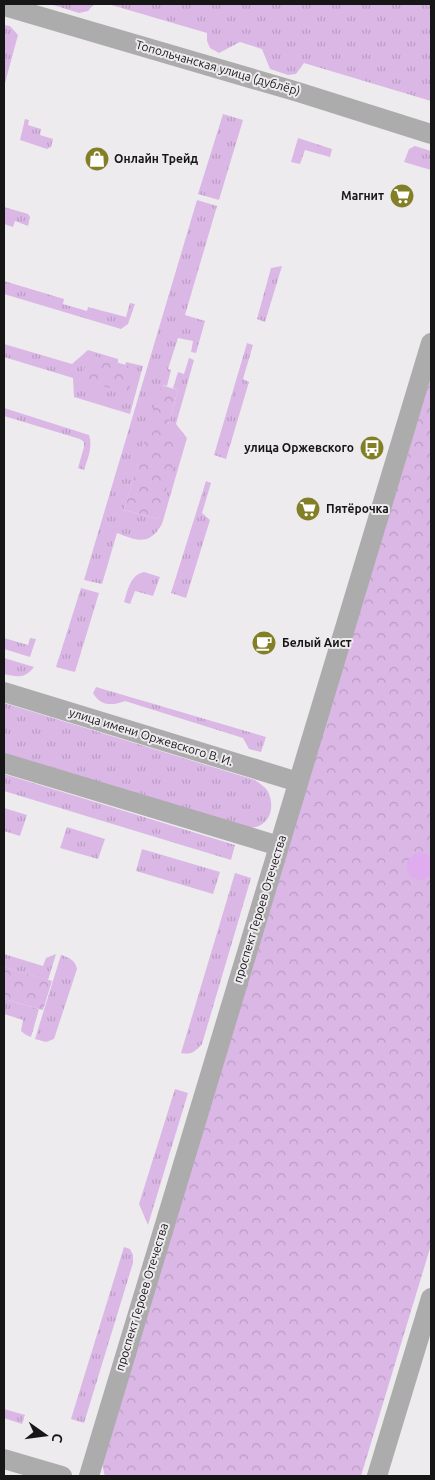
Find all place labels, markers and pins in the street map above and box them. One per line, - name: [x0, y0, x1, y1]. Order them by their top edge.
- shop icon: Онлайн Трейд: [84, 146, 110, 172]
- place label: Онлайн Трейд: [114, 152, 198, 165]
- supermarket icon: Магнит: [389, 183, 415, 209]
- place label: Магнит: [341, 189, 384, 202]
- bus stop icon: улица Оржевского: [359, 435, 385, 461]
- place label: улица Оржевского: [244, 441, 354, 454]
- supermarket icon: Пятёрочка: [295, 496, 321, 522]
- place label: Пятёрочка: [326, 502, 389, 515]
- cafe icon: Белый Аист: [251, 630, 277, 656]
- place label: Белый Аист: [282, 636, 352, 649]

